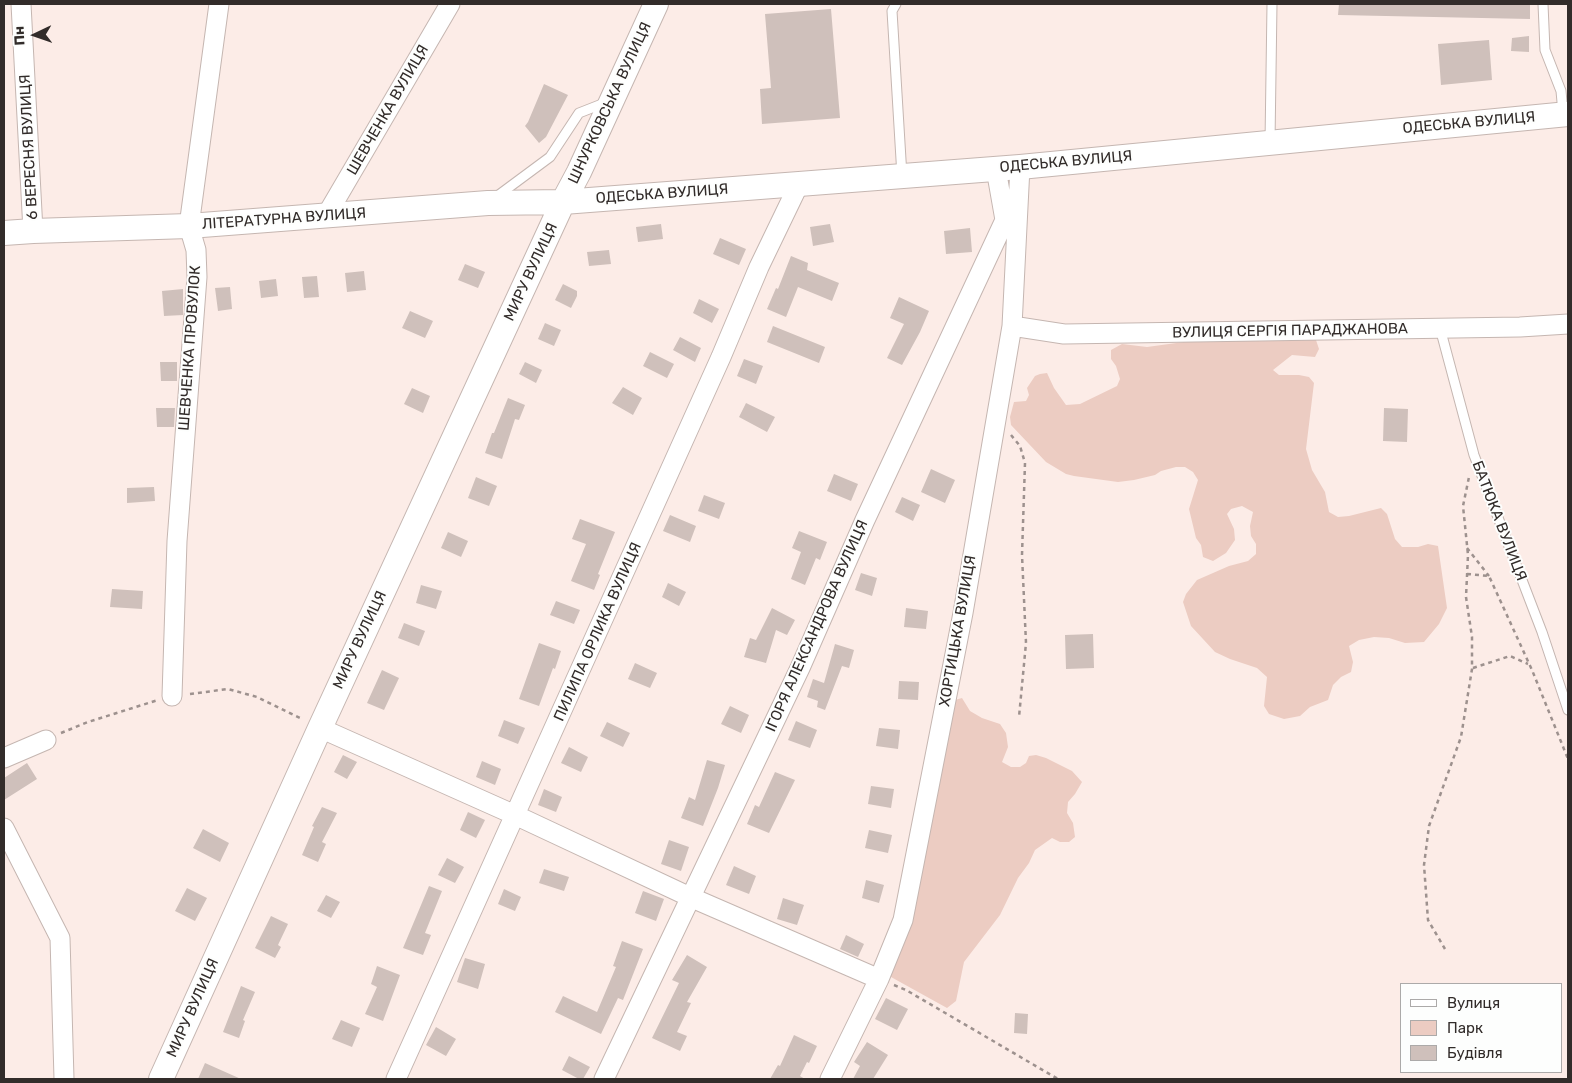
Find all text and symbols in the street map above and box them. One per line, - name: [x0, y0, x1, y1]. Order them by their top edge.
- north arrow: [10, 10, 60, 60]
- street label: ШНУРКОВСЬКА ВУЛИЦЯ: [565, 19, 655, 187]
- text: Пн: [11, 26, 29, 46]
- street label: ШЕВЧЕНКА ВУЛИЦЯ: [343, 42, 433, 178]
- street label: 6 ВЕРЕСНЯ ВУЛИЦЯ: [16, 74, 42, 220]
- street label: ОДЕСЬКА ВУЛИЦЯ: [1402, 108, 1536, 138]
- street label: ОДЕСЬКА ВУЛИЦЯ: [999, 147, 1133, 177]
- street label: ОДЕСЬКА ВУЛИЦЯ: [595, 180, 729, 208]
- street label: ЛІТЕРАТУРНА ВУЛИЦЯ: [201, 204, 367, 234]
- street label: МИРУ ВУЛИЦЯ: [500, 220, 562, 324]
- street label: ШЕВЧЕНКА ПРОВУЛОК: [175, 265, 205, 431]
- street label: ВУЛИЦЯ СЕРГІЯ ПАРАДЖАНОВА: [1172, 320, 1408, 342]
- street label: БАТЮКА ВУЛИЦЯ: [1468, 459, 1530, 583]
- street label: ІГОРЯ АЛЕКСАНДРОВА ВУЛИЦЯ: [762, 517, 872, 735]
- street label: ПИЛИПА ОРЛИКА ВУЛИЦЯ: [550, 540, 646, 724]
- street label: ХОРТИЦЬКА ВУЛИЦЯ: [936, 554, 980, 708]
- street label: МИРУ ВУЛИЦЯ: [329, 588, 391, 692]
- street label: МИРУ ВУЛИЦЯ: [163, 956, 223, 1060]
- legend: [1400, 983, 1562, 1073]
- text: Вулиця: [1447, 994, 1500, 1012]
- text: Парк: [1447, 1019, 1483, 1037]
- text: Будівля: [1447, 1044, 1503, 1062]

